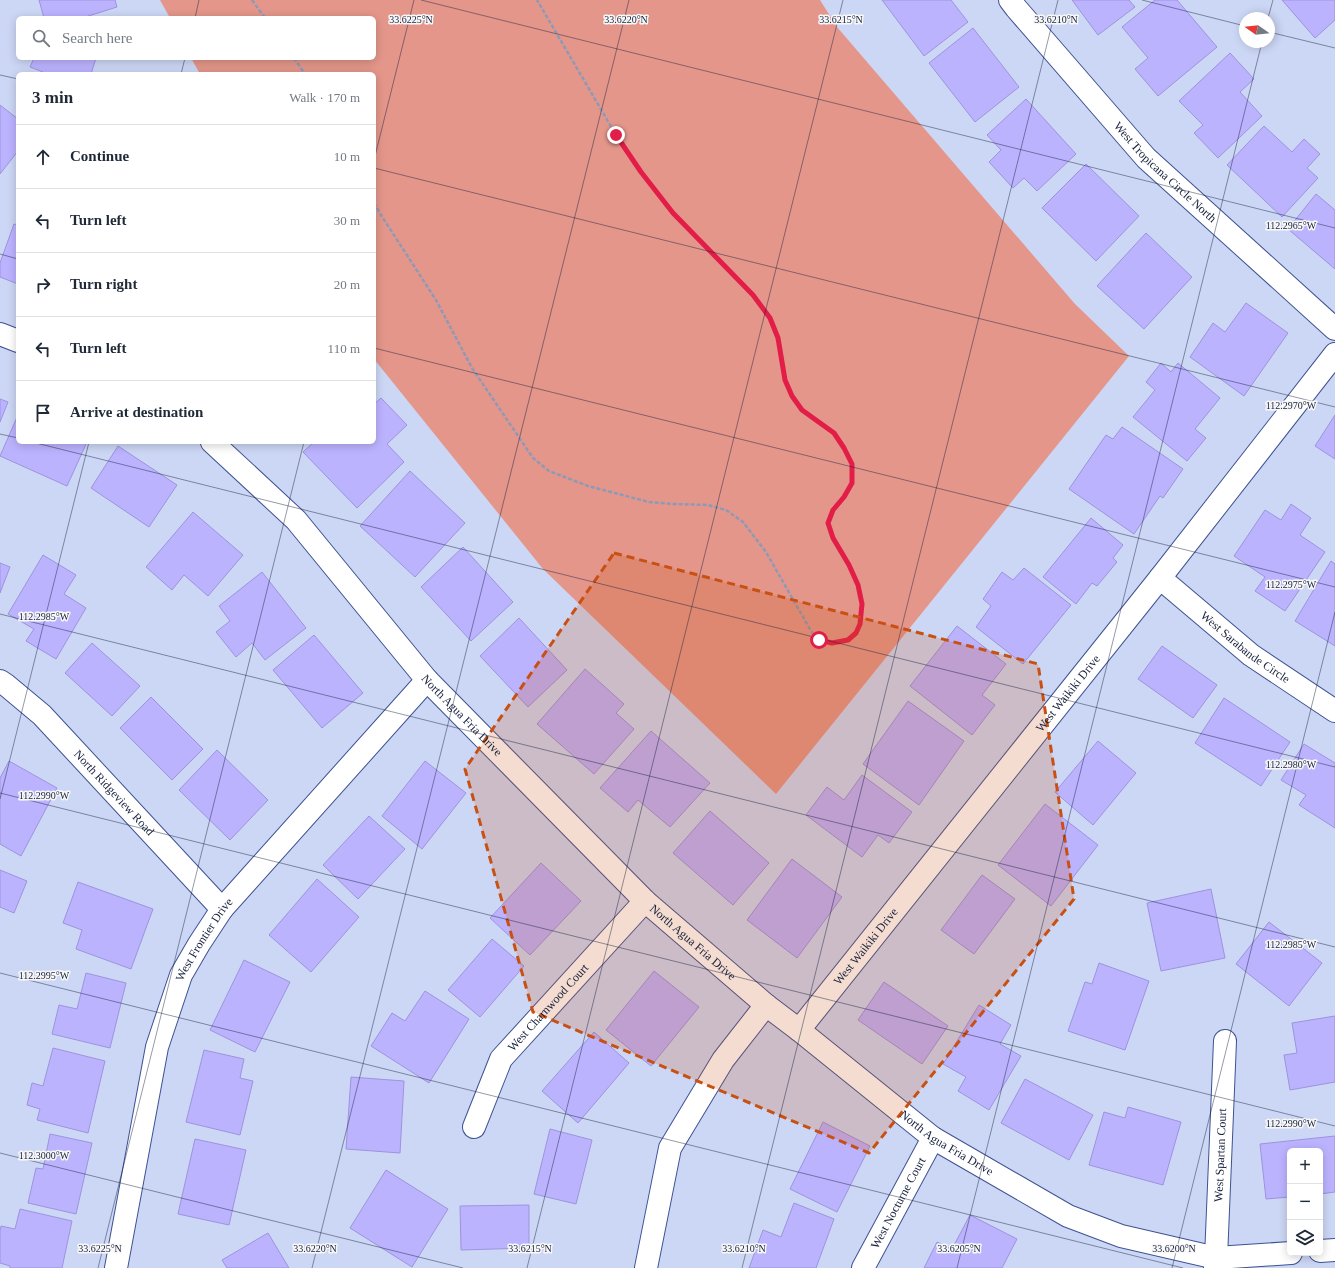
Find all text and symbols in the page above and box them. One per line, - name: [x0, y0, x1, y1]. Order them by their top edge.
- north arrow: [1239, 12, 1275, 48]
- text: 33.6225°N: [389, 14, 433, 25]
- text: 33.6220°N: [604, 14, 648, 25]
- text: 33.6215°N: [819, 14, 863, 25]
- text: 33.6210°N: [1034, 14, 1078, 25]
- search box: [16, 16, 376, 60]
- icon: search: [30, 27, 52, 49]
- text: Search here: [62, 30, 132, 46]
- text: 3 min: [32, 88, 73, 107]
- text: Walk · 170 m: [289, 90, 360, 105]
- street label: West Tropicana Circle North: [1111, 119, 1219, 225]
- route end: [607, 126, 625, 144]
- icon: ahead: [32, 146, 54, 168]
- text: Continue: [70, 148, 129, 164]
- text: 10 m: [334, 149, 360, 164]
- icon: left: [32, 210, 54, 232]
- text: Turn left: [70, 212, 127, 228]
- text: 30 m: [334, 213, 360, 228]
- text: 112.2965°W: [1266, 220, 1317, 231]
- icon: right: [32, 274, 54, 296]
- text: Turn right: [70, 276, 137, 292]
- text: 20 m: [334, 277, 360, 292]
- icon: left: [32, 338, 54, 360]
- text: Turn left: [70, 340, 127, 356]
- text: 110 m: [328, 341, 360, 356]
- text: 112.2970°W: [1266, 400, 1317, 411]
- icon: arrive: [32, 402, 54, 424]
- text: Arrive at destination: [70, 404, 203, 420]
- text: 112.2975°W: [1266, 579, 1317, 590]
- street label: West Sarabande Circle: [1198, 608, 1293, 686]
- text: 112.2985°W: [19, 611, 70, 622]
- route start: [810, 631, 828, 649]
- street label: West Waikiki Drive: [1033, 652, 1103, 735]
- street label: North Agua Fria Drive: [418, 672, 505, 759]
- street label: North Ridgeview Road: [71, 747, 157, 838]
- text: 112.2980°W: [1266, 759, 1317, 770]
- text: 112.2990°W: [19, 790, 70, 801]
- street label: West Frontier Drive: [173, 895, 236, 982]
- street label: North Agua Fria Drive: [647, 901, 739, 983]
- street label: West Waikiki Drive: [831, 905, 901, 988]
- text: 112.2985°W: [1266, 939, 1317, 950]
- street label: West Charnwood Court: [505, 960, 592, 1054]
- text: 112.2995°W: [19, 970, 70, 981]
- street label: North Agua Fria Drive: [897, 1107, 996, 1178]
- street label: West Spartan Court: [1211, 1107, 1229, 1202]
- text: 112.2990°W: [1266, 1118, 1317, 1129]
- map controls: [1287, 1148, 1323, 1256]
- button: +: [1287, 1148, 1323, 1184]
- text: 112.3000°W: [19, 1150, 70, 1161]
- street label: West Nocturne Court: [868, 1154, 929, 1251]
- button: −: [1287, 1184, 1323, 1220]
- button: layers: [1287, 1220, 1323, 1256]
- text: 33.6225°N: [78, 1243, 122, 1254]
- text: 33.6220°N: [293, 1243, 337, 1254]
- text: 33.6215°N: [508, 1243, 552, 1254]
- text: 33.6210°N: [722, 1243, 766, 1254]
- text: 33.6205°N: [937, 1243, 981, 1254]
- text: 33.6200°N: [1152, 1243, 1196, 1254]

